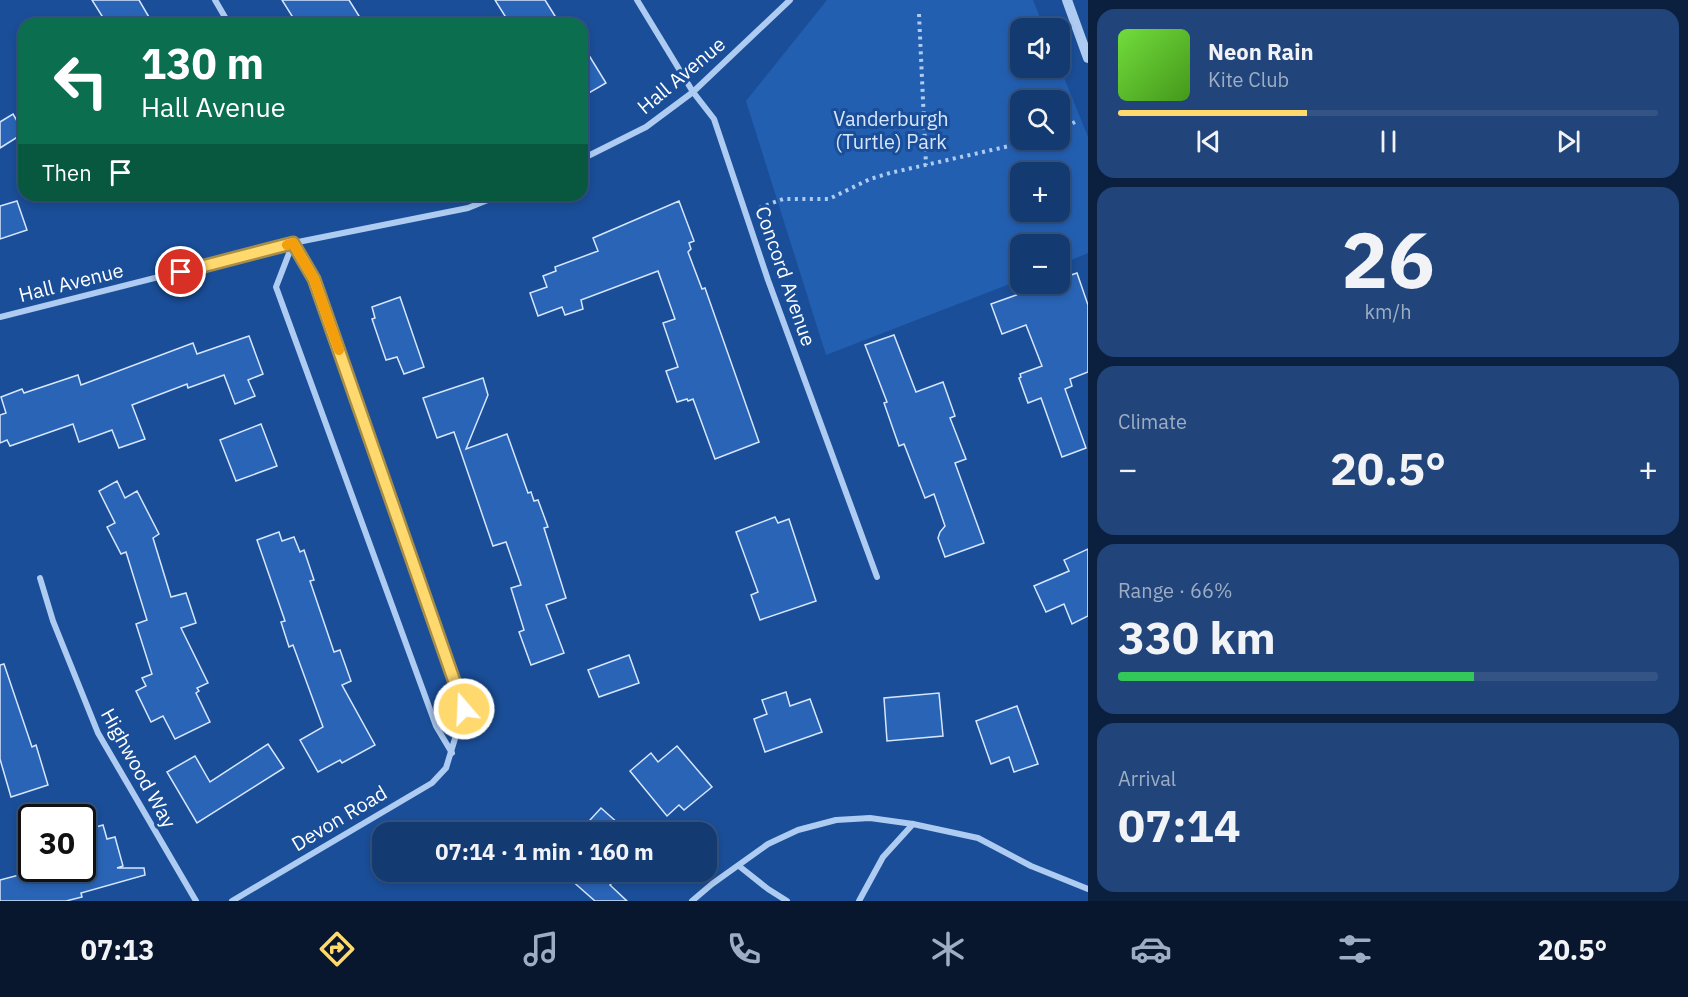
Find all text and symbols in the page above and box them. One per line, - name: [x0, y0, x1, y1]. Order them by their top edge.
- map controls: [1010, 18, 1070, 294]
- button: sound: [1010, 18, 1070, 78]
- street label: Hall Avenue: [631, 30, 731, 120]
- text: 130 m: [141, 36, 264, 91]
- text: Neon Rain: [1208, 37, 1314, 66]
- icon: left: [42, 42, 120, 120]
- text: Kite Club: [1208, 66, 1289, 93]
- text: Hall Avenue: [141, 89, 286, 124]
- button: search: [1010, 90, 1070, 150]
- park label: Vanderburgh (Turtle) Park: [833, 105, 949, 155]
- icon: previous: [1192, 125, 1225, 158]
- icon: pause: [1372, 125, 1405, 158]
- icon: next: [1552, 125, 1585, 158]
- icon: arrive: [104, 156, 137, 189]
- text: Then: [42, 158, 92, 187]
- button: +: [1010, 162, 1070, 222]
- street label: Concord Avenue: [749, 202, 823, 350]
- text: 26: [1341, 208, 1435, 309]
- button: −: [1010, 234, 1070, 294]
- pin: [155, 246, 206, 297]
- icon: arrive: [164, 255, 197, 288]
- street label: Hall Avenue: [16, 256, 126, 308]
- text: km/h: [1364, 298, 1412, 325]
- text: Climate: [1118, 408, 1187, 435]
- text: 20.5°: [1330, 439, 1446, 497]
- text: −: [1118, 447, 1138, 490]
- text: +: [1638, 447, 1658, 490]
- text: Range · 66%: [1118, 577, 1233, 604]
- text: 330 km: [1118, 608, 1276, 666]
- position arrow: [432, 677, 496, 741]
- street label: Highwood Way: [95, 703, 183, 833]
- text: Arrival: [1118, 765, 1176, 792]
- street label: Devon Road: [286, 779, 392, 857]
- text: 07:14: [1118, 796, 1241, 854]
- speed limit sign: 30: [18, 804, 96, 882]
- text: 07:14 · 1 min · 160 m: [435, 837, 654, 866]
- icon: directions: [316, 928, 358, 970]
- icon: music: [520, 928, 562, 970]
- icon: phone: [723, 928, 765, 970]
- icon: climate: [927, 928, 969, 970]
- icon: car: [1130, 928, 1172, 970]
- icon: filters: [1334, 928, 1376, 970]
- text: 07:13: [81, 932, 155, 967]
- text: 20.5°: [1537, 932, 1607, 967]

